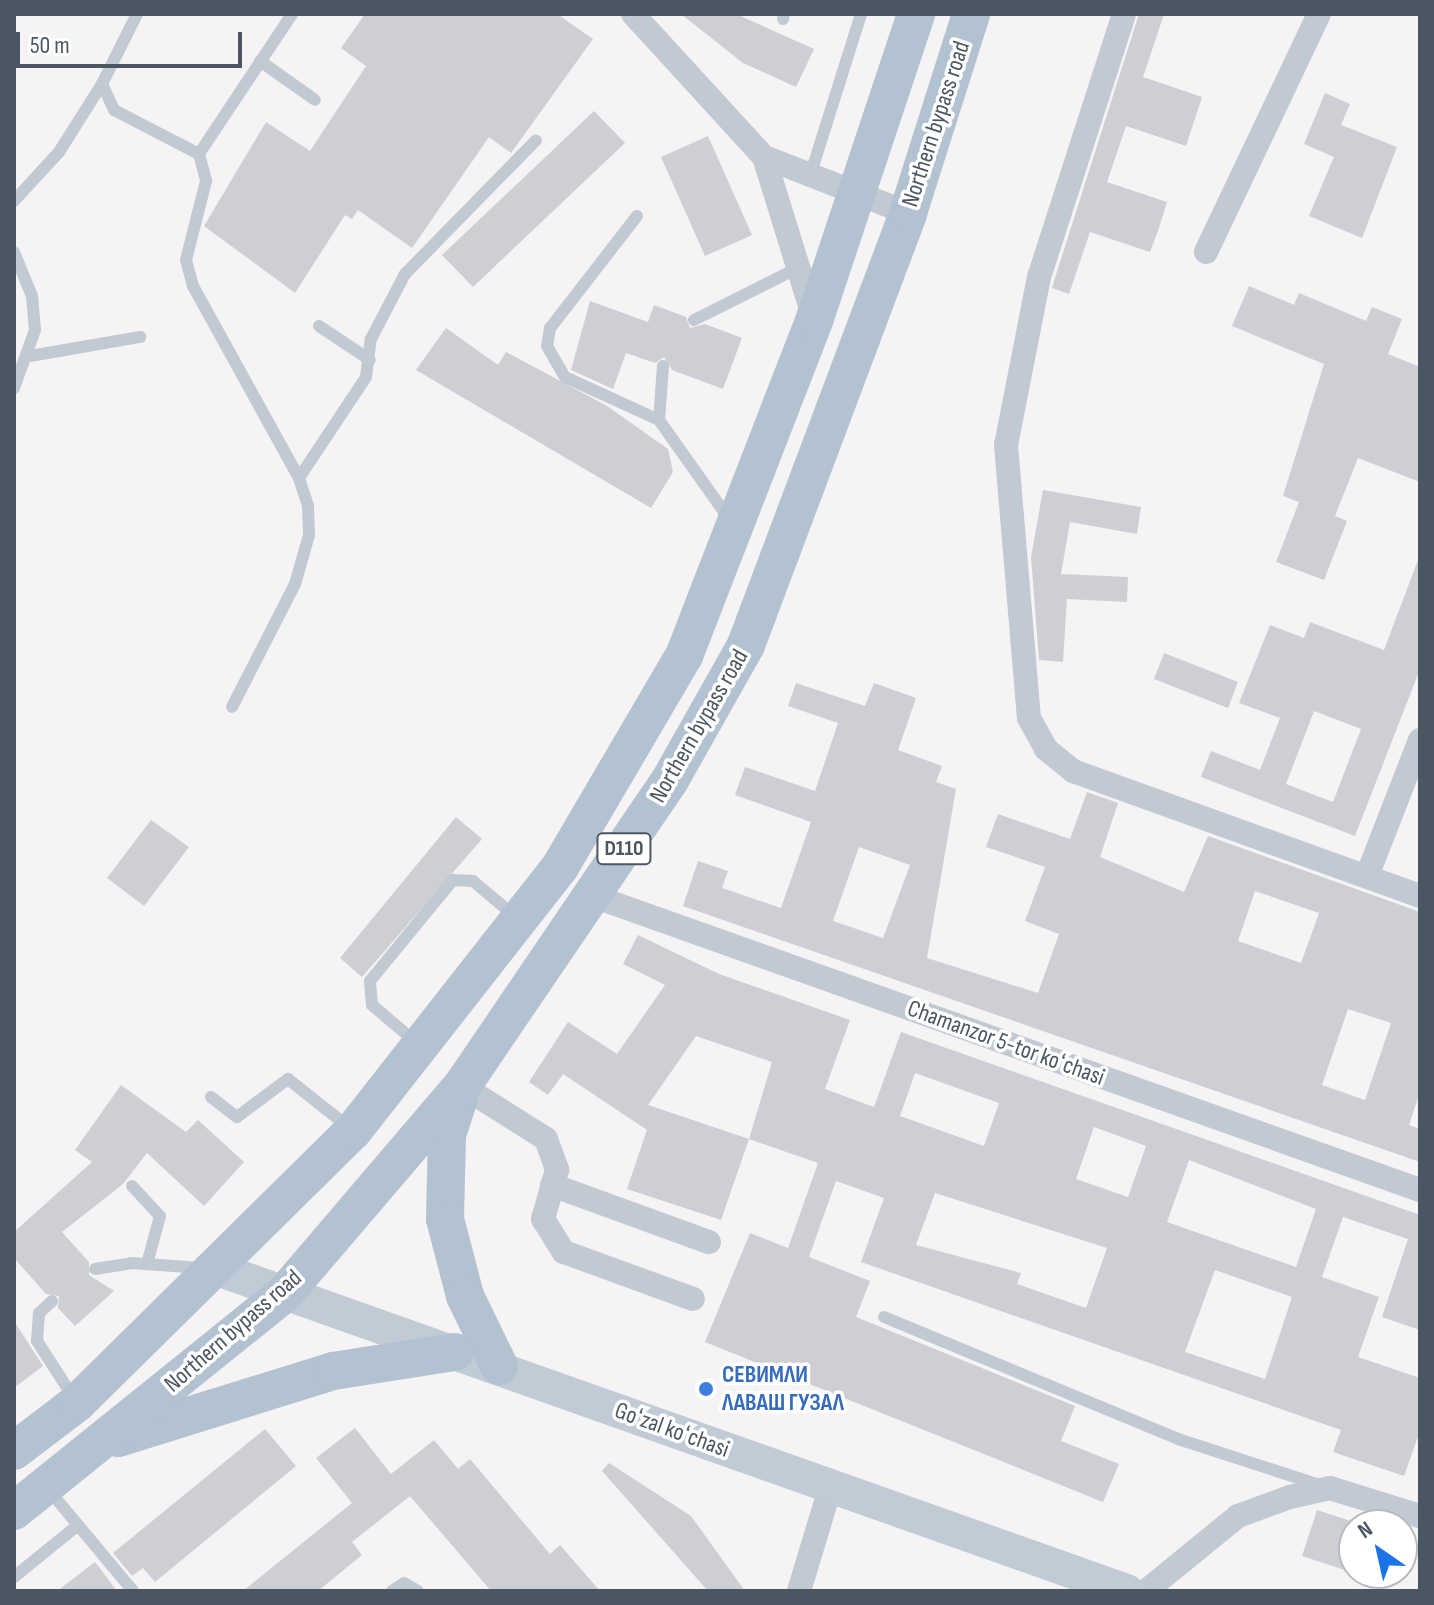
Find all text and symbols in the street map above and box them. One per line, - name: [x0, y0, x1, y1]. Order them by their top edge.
- scale bar: [20, 16, 246, 66]
- text: 50 m: [30, 31, 70, 60]
- street label: Northern bypass road: [896, 38, 976, 210]
- street label: Northern bypass road: [643, 644, 755, 808]
- road number: D110: [596, 831, 652, 867]
- street label: Chamanzor 5-tor koʻchasi: [904, 994, 1108, 1092]
- street label: Northern bypass road: [159, 1264, 307, 1398]
- place label: СЕВИМЛИ ЛАВАШ ГУЗАЛ: [722, 1361, 844, 1417]
- marker: СЕВИМЛИ ЛАВАШ ГУЗАЛ: [697, 1380, 715, 1398]
- street label: Goʻzal koʻchasi: [611, 1396, 733, 1464]
- north arrow: [1338, 1509, 1418, 1589]
- text: N: [1353, 1516, 1378, 1545]

